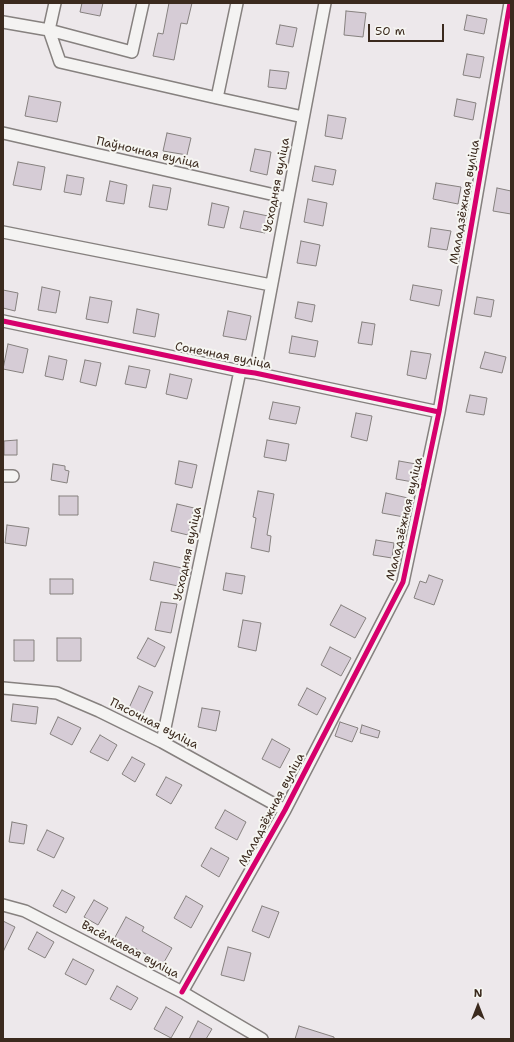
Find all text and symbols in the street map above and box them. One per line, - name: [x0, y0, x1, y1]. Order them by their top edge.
- scale bar: [370, 16, 446, 42]
- text: 50 m: [375, 23, 405, 39]
- street label: Паўночная вуліца: [95, 134, 201, 172]
- street label: Усходняя вуліца: [261, 137, 293, 233]
- street label: Маладзёжная вуліца: [447, 139, 483, 265]
- street label: Сонечная вуліца: [174, 340, 272, 372]
- street label: Маладзёжная вуліца: [384, 456, 426, 582]
- street label: Усходняя вуліца: [171, 506, 205, 602]
- street label: Пясочная вуліца: [107, 696, 201, 752]
- street label: Маладзёжная вуліца: [236, 751, 308, 869]
- street label: Вясёлкавая вуліца: [79, 918, 181, 982]
- north arrow: [458, 986, 498, 1026]
- text: N: [474, 986, 482, 1001]

